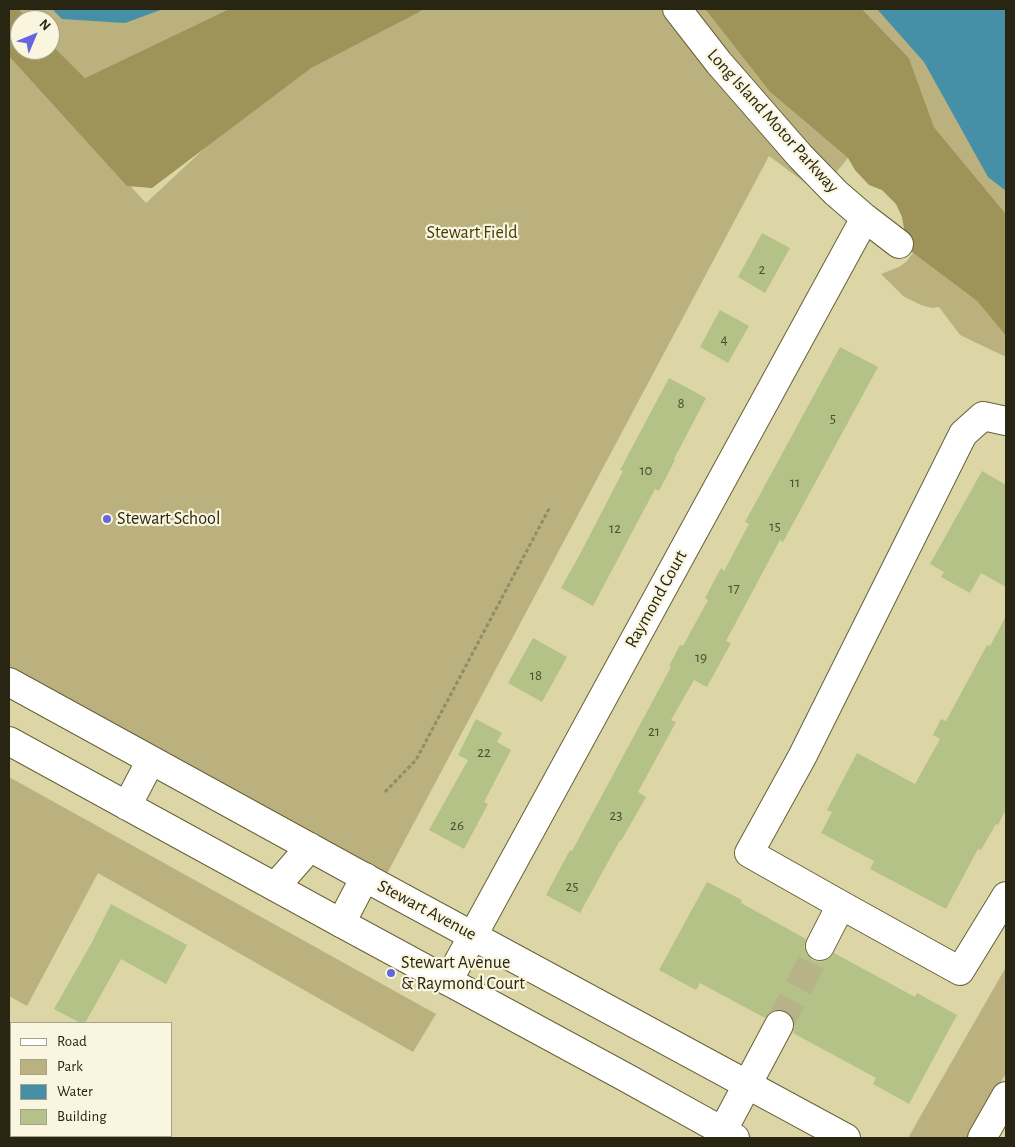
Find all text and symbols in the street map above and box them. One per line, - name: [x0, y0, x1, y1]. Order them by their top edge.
- north arrow: [10, 10, 60, 60]
- text: N: [37, 17, 53, 33]
- street label: Long Island Motor Parkway: [703, 44, 843, 198]
- park label: Stewart Field: [426, 222, 518, 244]
- house number: 2: [759, 260, 765, 278]
- house number: 4: [720, 330, 728, 348]
- house number: 8: [677, 394, 685, 412]
- house number: 5: [830, 409, 836, 427]
- house number: 10: [639, 461, 653, 479]
- house number: 11: [790, 473, 800, 491]
- place label: Stewart School: [117, 508, 220, 530]
- marker: Stewart School: [101, 513, 113, 525]
- house number: 15: [769, 517, 781, 535]
- house number: 12: [609, 519, 621, 537]
- street label: Raymond Court: [620, 546, 692, 652]
- house number: 17: [728, 579, 740, 597]
- house number: 19: [695, 648, 707, 666]
- house number: 18: [530, 666, 542, 684]
- house number: 21: [648, 722, 660, 740]
- house number: 22: [477, 743, 491, 761]
- house number: 23: [609, 806, 623, 824]
- house number: 26: [450, 816, 464, 834]
- street label: Stewart Avenue: [374, 875, 480, 945]
- house number: 25: [565, 877, 579, 895]
- place label: Stewart Avenue & Raymond Court: [401, 952, 525, 994]
- marker: Stewart Avenue & Raymond Court: [385, 967, 397, 979]
- legend: [10, 1022, 172, 1137]
- text: Road: [57, 1034, 87, 1049]
- text: Park: [57, 1059, 83, 1074]
- text: Water: [57, 1084, 93, 1099]
- text: Building: [57, 1109, 107, 1124]

